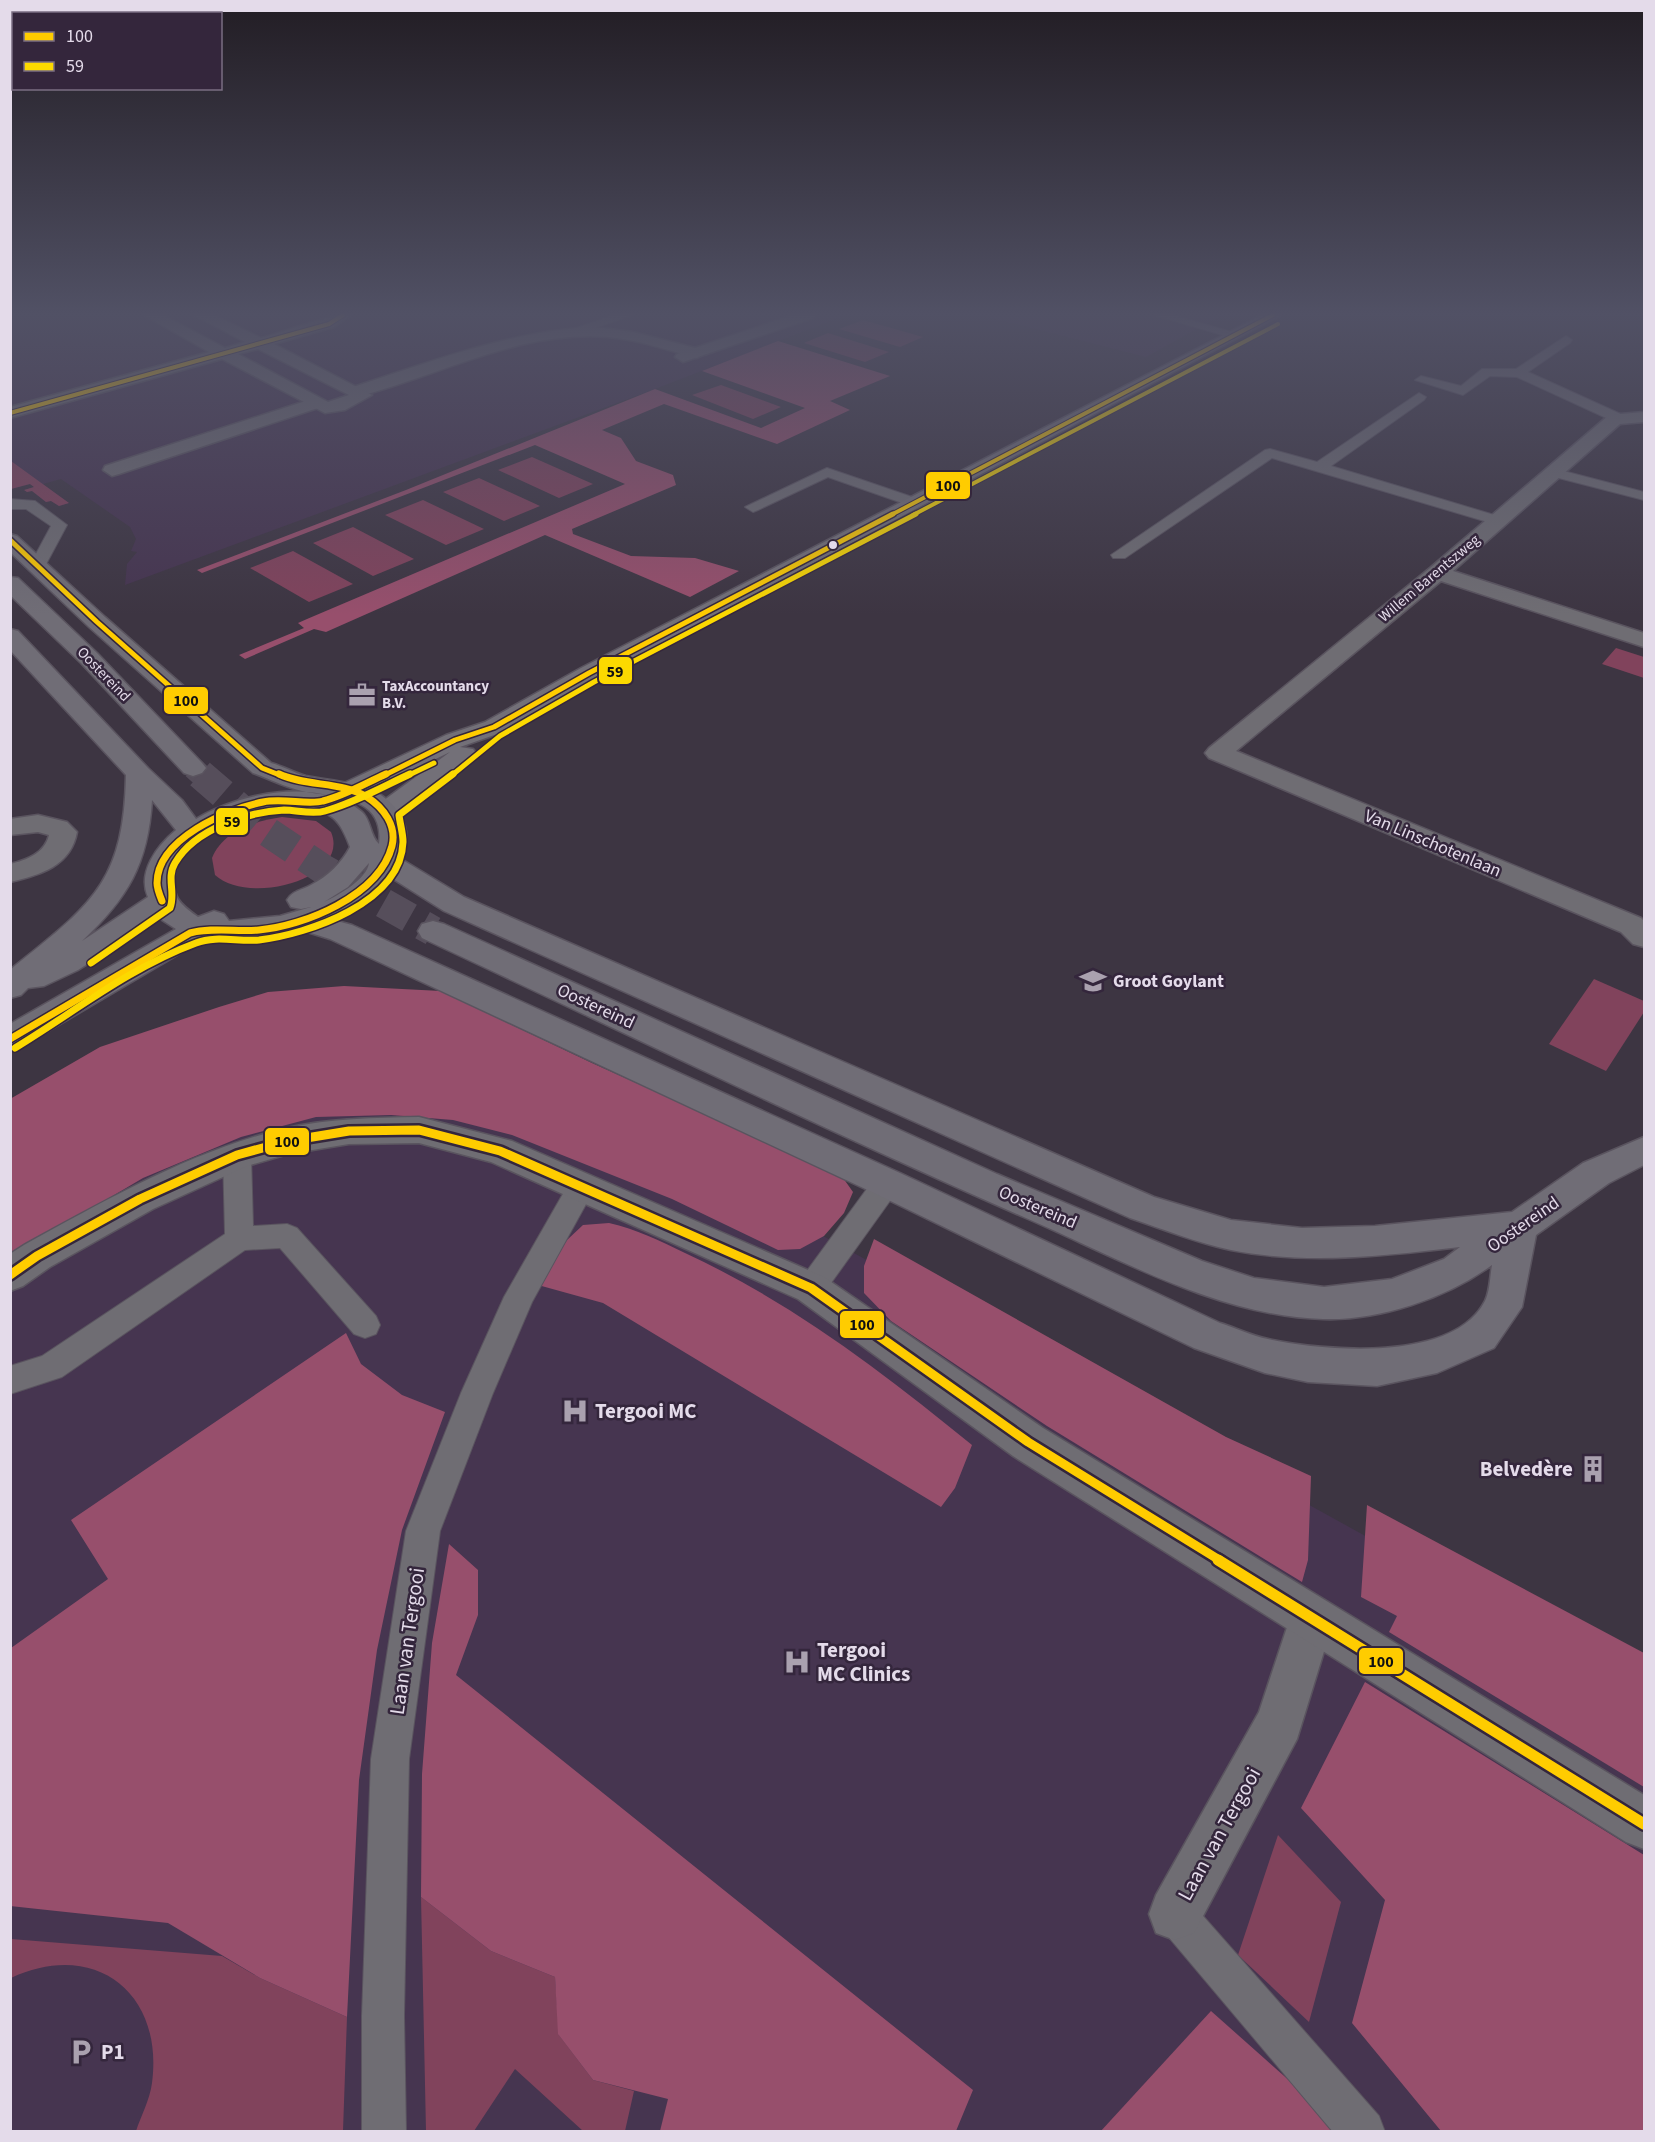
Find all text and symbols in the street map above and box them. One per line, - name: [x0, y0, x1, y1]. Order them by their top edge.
- legend: [12, 12, 222, 90]
- text: 100: [66, 24, 93, 49]
- text: 59: [66, 54, 84, 79]
- line badge: 100: [925, 471, 971, 500]
- text: 100: [935, 475, 961, 497]
- street label: Willem Barentszweg: [1374, 529, 1485, 627]
- unlabelled marker: [827, 539, 839, 551]
- street label: Oostereind: [72, 642, 135, 706]
- line badge: 59: [598, 656, 633, 685]
- text: 59: [607, 661, 623, 683]
- place label: TaxAccountancy B.V.: [382, 676, 489, 714]
- office icon: TaxAccountancy B.V.: [347, 680, 377, 710]
- line badge: 100: [163, 686, 209, 715]
- text: 100: [173, 690, 199, 712]
- street label: Van Linschotenlaan: [1360, 803, 1505, 884]
- line badge: 59: [215, 807, 249, 836]
- text: 59: [224, 811, 240, 833]
- school or university icon: Groot Goylant: [1078, 966, 1108, 996]
- place label: Groot Goylant: [1113, 969, 1224, 994]
- street label: Oostereind: [553, 978, 639, 1035]
- line badge: 100: [264, 1127, 310, 1156]
- text: 100: [274, 1131, 300, 1153]
- street label: Oostereind: [995, 1180, 1081, 1235]
- street label: Oostereind: [1482, 1190, 1564, 1258]
- line badge: 100: [839, 1310, 885, 1339]
- text: 100: [849, 1314, 875, 1336]
- hospital icon: Tergooi MC: [560, 1396, 590, 1426]
- place label: Tergooi MC: [595, 1396, 696, 1426]
- place label: Belvedère: [1480, 1454, 1573, 1484]
- building icon: Belvedère: [1578, 1454, 1608, 1484]
- street label: Laan van Tergooi: [382, 1565, 432, 1717]
- place label: Tergooi MC Clinics: [817, 1635, 910, 1689]
- hospital icon: Tergooi MC Clinics: [782, 1647, 812, 1677]
- line badge: 100: [1358, 1647, 1404, 1675]
- text: 100: [1368, 1651, 1394, 1673]
- street label: Laan van Tergooi: [1170, 1762, 1268, 1906]
- parking icon: P1: [66, 2037, 96, 2067]
- place label: P1: [101, 2037, 125, 2067]

